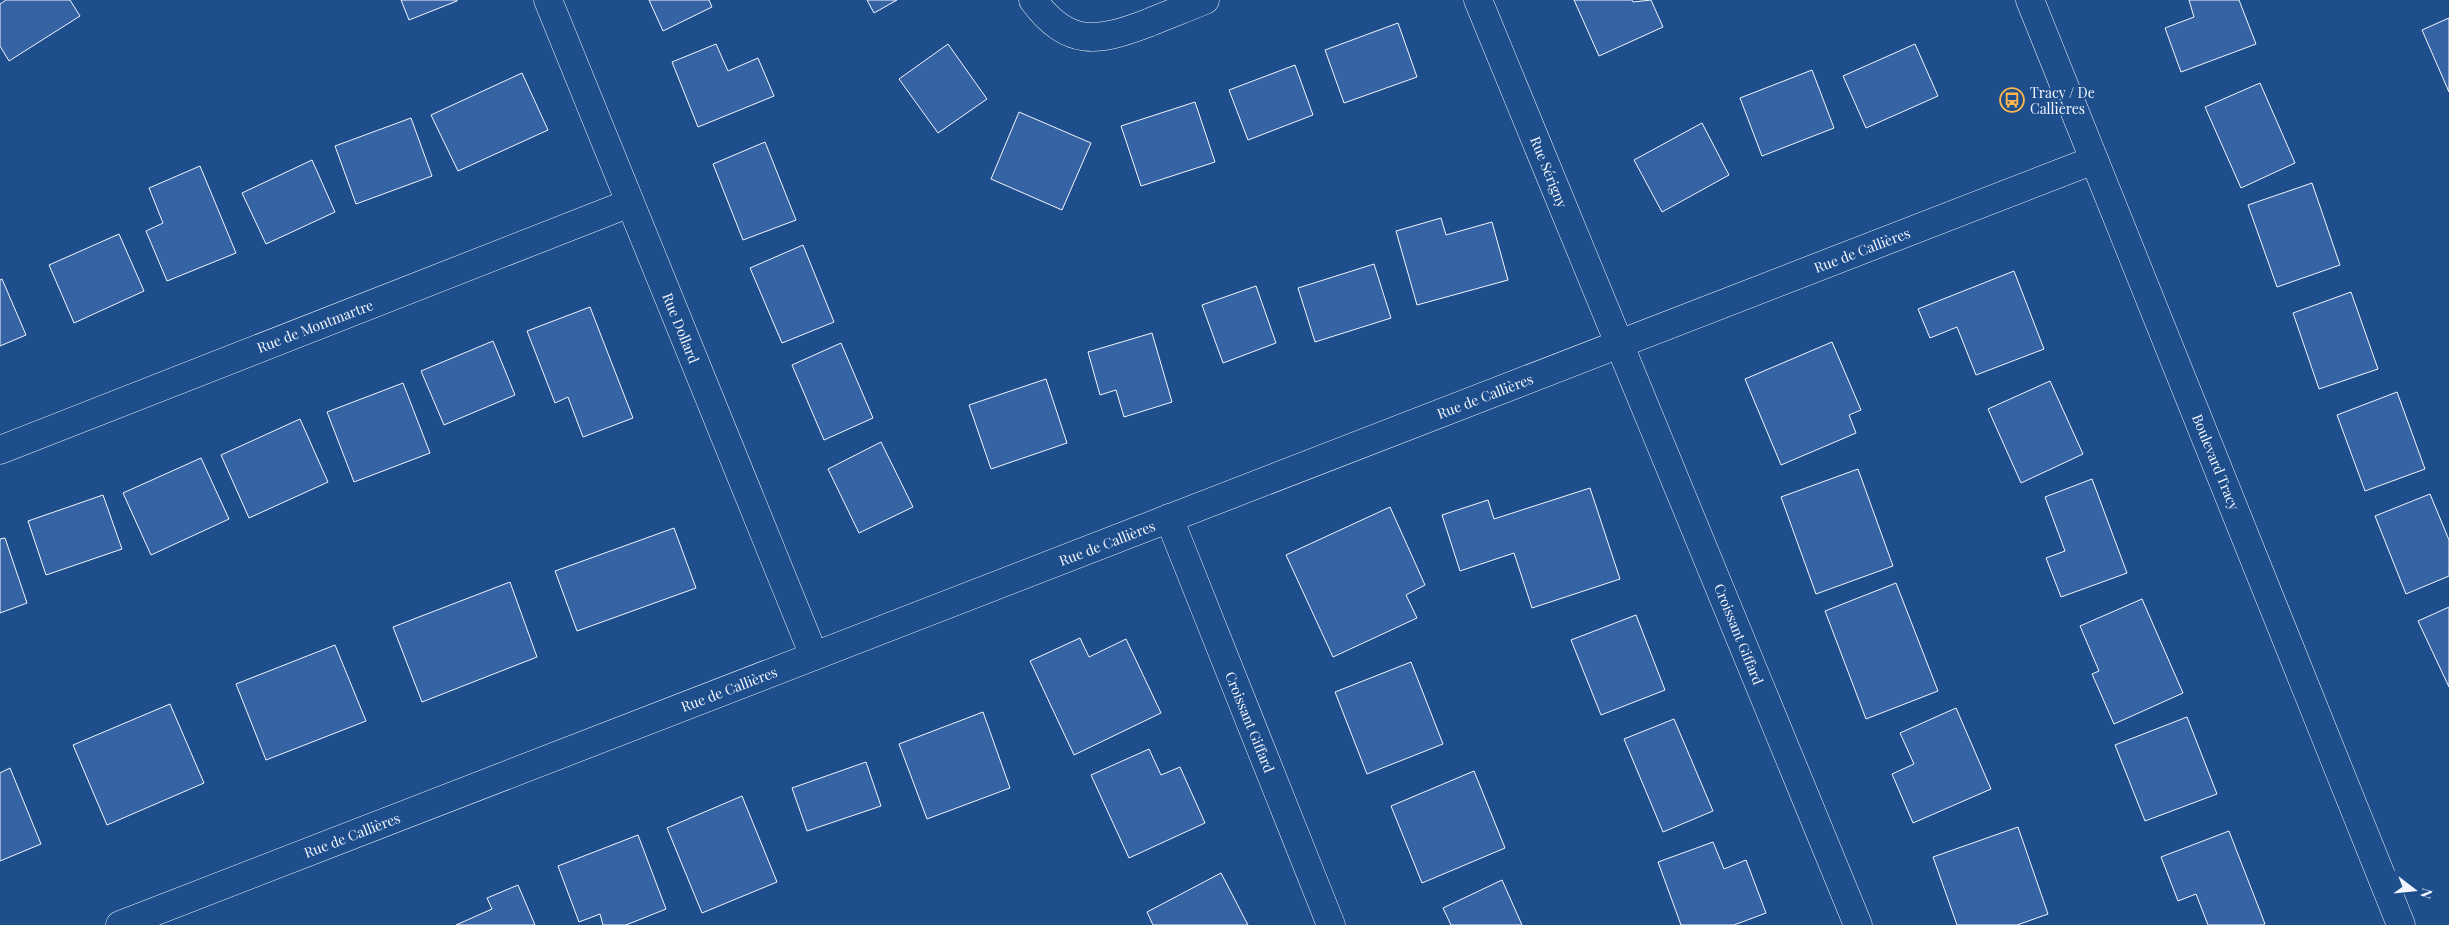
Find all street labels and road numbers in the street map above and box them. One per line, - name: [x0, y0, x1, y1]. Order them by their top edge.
- street label: Rue Sérigny: [1526, 133, 1572, 211]
- street label: Rue de Callières: [1811, 223, 1913, 277]
- street label: Rue Dollard: [658, 290, 704, 366]
- street label: Rue de Montmartre: [254, 295, 376, 357]
- street label: Rue de Callières: [1434, 369, 1536, 423]
- street label: Boulevard Tracy: [2188, 411, 2244, 513]
- street label: Rue de Callières: [1056, 516, 1158, 570]
- street label: Croissant Giffard: [1710, 581, 1768, 687]
- street label: Rue de Callières: [678, 662, 780, 716]
- street label: Croissant Giffard: [1221, 669, 1279, 775]
- street label: Rue de Callières: [301, 808, 403, 862]

